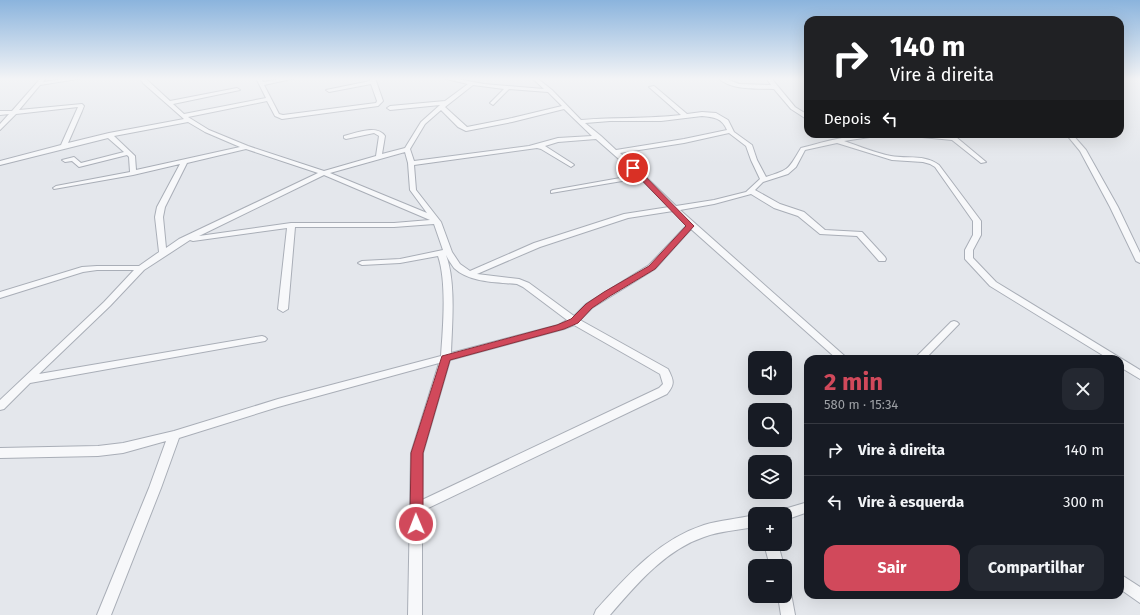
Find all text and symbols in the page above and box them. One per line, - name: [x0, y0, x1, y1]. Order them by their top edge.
- text: 140 m: [890, 30, 966, 63]
- icon: right: [824, 32, 876, 84]
- text: Vire à direita: [890, 64, 994, 86]
- icon: left: [879, 108, 901, 130]
- text: Depois: [824, 110, 871, 128]
- pin: [616, 151, 650, 185]
- icon: arrive: [622, 157, 644, 179]
- map controls: [748, 351, 792, 603]
- button: sound: [748, 351, 792, 395]
- text: 2 min: [824, 368, 883, 396]
- button: close: [1062, 368, 1104, 410]
- text: 580 m · 15:34: [824, 397, 898, 412]
- button: search: [748, 403, 792, 447]
- icon: right: [824, 439, 846, 461]
- text: Vire à direita: [858, 441, 945, 459]
- text: 140 m: [1064, 441, 1104, 459]
- button: layers: [748, 455, 792, 499]
- icon: left: [824, 491, 846, 513]
- text: Vire à esquerda: [858, 493, 964, 511]
- text: 300 m: [1063, 493, 1104, 511]
- position arrow: [395, 503, 437, 545]
- button: +: [748, 507, 792, 551]
- button: Sair: [824, 545, 960, 591]
- button: Compartilhar: [968, 545, 1104, 591]
- button: −: [748, 559, 792, 603]

